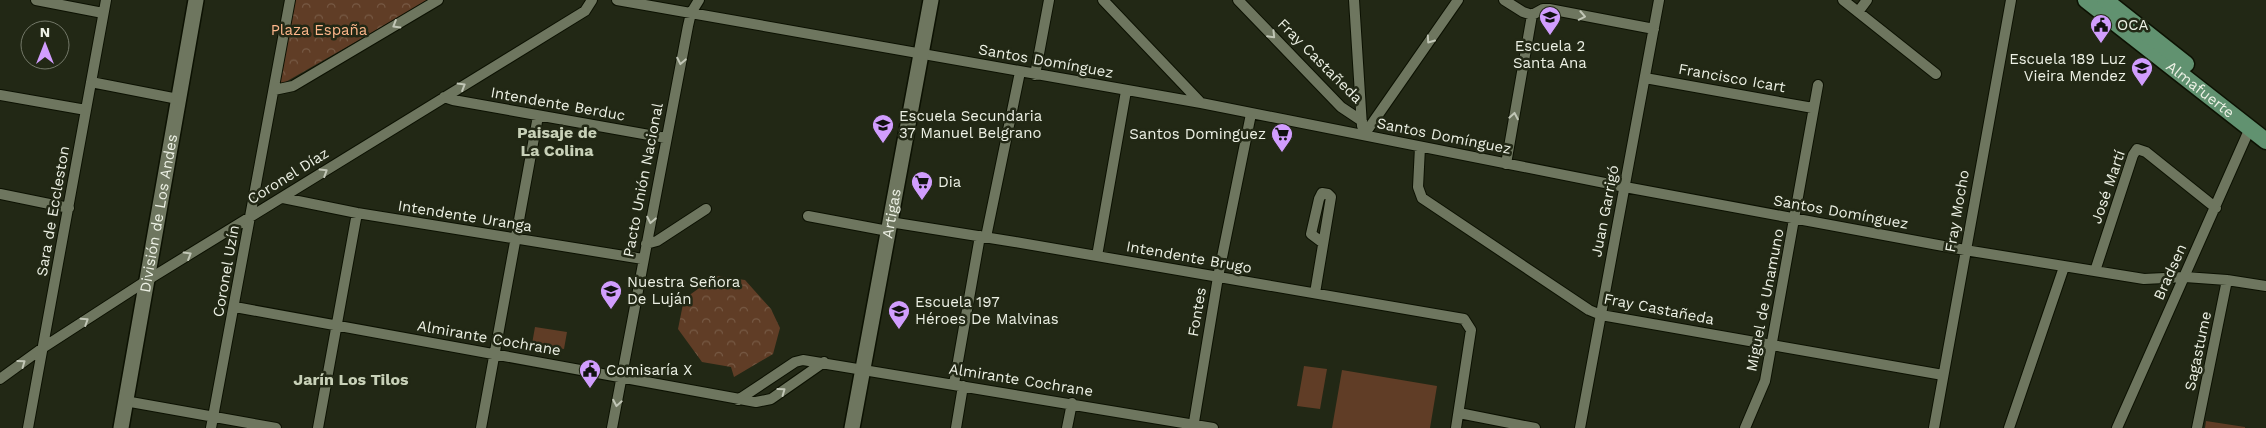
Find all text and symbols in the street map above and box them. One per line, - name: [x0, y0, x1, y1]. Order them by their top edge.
- school or university icon: Escuela 2 Santa Ana: [1538, 5, 1562, 36]
- one-way arrow: [1578, 10, 1587, 20]
- public building icon: OCA: [2089, 13, 2113, 44]
- street label: Fray Castañeda: [1274, 15, 1366, 107]
- place label: OCA: [2117, 16, 2149, 34]
- one-way arrow: [393, 18, 402, 28]
- north arrow: [20, 20, 70, 70]
- park label: Plaza España: [271, 21, 368, 39]
- text: N: [40, 24, 50, 40]
- one-way arrow: [1266, 29, 1275, 38]
- one-way arrow: [1427, 34, 1436, 44]
- place label: Escuela 2 Santa Ana: [1513, 37, 1587, 72]
- street label: Santos Domínguez: [977, 40, 1115, 82]
- place label: Escuela 189 Luz Vieira Mendez: [2009, 50, 2126, 85]
- one-way arrow: [676, 56, 687, 65]
- school or university icon: Escuela 189 Luz Vieira Mendez: [2130, 56, 2154, 87]
- street label: Almafuerte: [2162, 57, 2238, 122]
- street label: Francisco Icart: [1677, 60, 1788, 96]
- one-way arrow: [456, 82, 465, 92]
- street label: Intendente Berduc: [489, 83, 627, 125]
- street label: Pacto Unión Nacional: [619, 101, 667, 259]
- place label: Escuela Secundaria 37 Manuel Belgrano: [899, 107, 1043, 142]
- one-way arrow: [1509, 112, 1519, 120]
- school or university icon: Escuela Secundaria 37 Manuel Belgrano: [871, 113, 895, 144]
- street label: Santos Domínguez: [1375, 114, 1513, 158]
- supermarket icon: Santos Dominguez: [1270, 122, 1294, 153]
- district label: Paisaje de La Colina: [517, 123, 597, 160]
- place label: Santos Dominguez: [1129, 125, 1266, 143]
- street label: División de Los Andes: [136, 133, 181, 294]
- street label: Sara de Eccleston: [33, 144, 73, 278]
- street label: Coronel Díaz: [244, 144, 332, 208]
- street label: José Martí: [2087, 148, 2129, 226]
- street label: Juan Garrigó: [1587, 164, 1623, 258]
- street label: Fray Mocho: [1941, 168, 1973, 254]
- one-way arrow: [318, 169, 328, 178]
- supermarket icon: Dia: [910, 170, 934, 201]
- place label: Dia: [938, 173, 962, 191]
- street label: Artigas: [878, 187, 905, 240]
- street label: Santos Domínguez: [1772, 191, 1910, 233]
- street label: Intendente Uranga: [397, 196, 534, 236]
- one-way arrow: [646, 216, 657, 225]
- street label: Coronel Uzín: [209, 224, 243, 318]
- street label: Miguel de Unamuno: [1742, 227, 1788, 373]
- street label: Intendente Brugo: [1125, 237, 1253, 277]
- street label: Bradsen: [2150, 241, 2190, 303]
- one-way arrow: [182, 252, 191, 262]
- place label: Nuestra Señora De Luján: [627, 273, 741, 308]
- school or university icon: Nuestra Señora De Luján: [599, 279, 623, 310]
- street label: Fontes: [1184, 286, 1210, 338]
- street label: Fray Castañeda: [1602, 289, 1716, 329]
- place label: Escuela 197 Héroes De Malvinas: [915, 293, 1059, 328]
- school or university icon: Escuela 197 Héroes De Malvinas: [887, 299, 911, 330]
- street label: Sagastume: [2181, 310, 2215, 392]
- street label: Almirante Cochrane: [416, 316, 562, 360]
- one-way arrow: [79, 317, 88, 327]
- public building icon: Comisaría X: [578, 358, 602, 389]
- one-way arrow: [16, 360, 26, 369]
- street label: Almirante Cochrane: [948, 360, 1094, 400]
- place label: Comisaría X: [606, 361, 692, 379]
- district label: Jarín Los Tilos: [293, 370, 409, 389]
- one-way arrow: [776, 388, 786, 397]
- one-way arrow: [612, 398, 622, 407]

